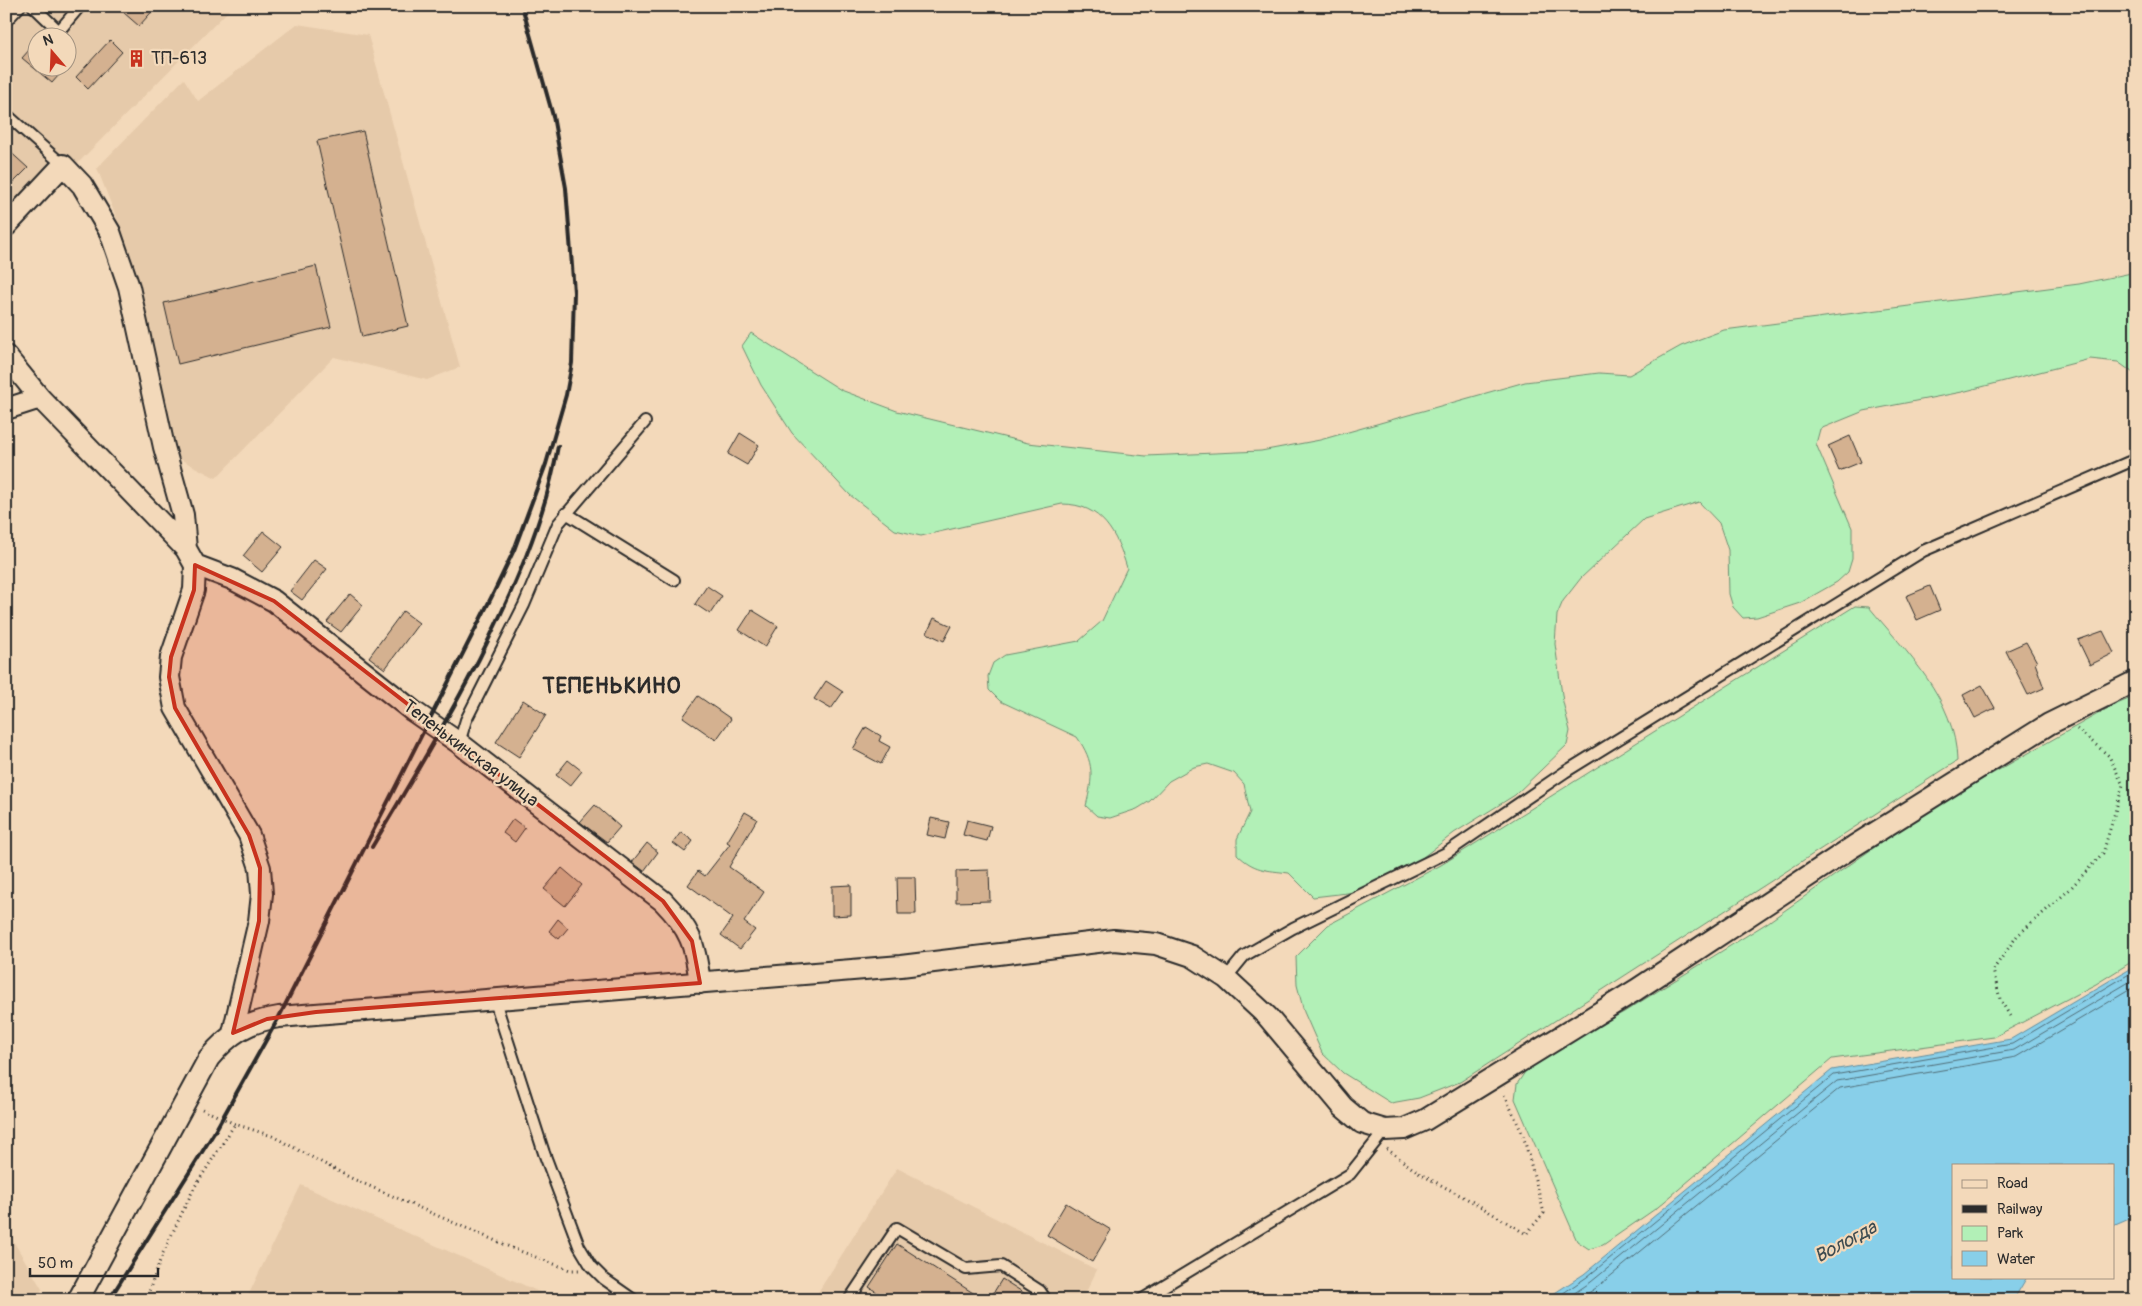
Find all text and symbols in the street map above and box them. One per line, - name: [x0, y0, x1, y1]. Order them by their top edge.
- north arrow: [28, 28, 78, 78]
- text: N: [41, 31, 55, 50]
- place label: ТП-613: [151, 47, 207, 70]
- building icon: ТП-613: [127, 48, 147, 68]
- district label: ТЕПЕНЬКИНО: [541, 672, 682, 700]
- street label: Тепенькинская улица: [398, 695, 543, 812]
- legend: [1952, 1164, 2114, 1278]
- text: Road: [1997, 1174, 2028, 1193]
- text: Railway: [1997, 1200, 2043, 1219]
- water label: Вологда: [1810, 1215, 1882, 1268]
- text: Park: [1997, 1224, 2024, 1243]
- scale bar: [30, 1246, 158, 1278]
- text: Water: [1997, 1250, 2036, 1269]
- text: 50 m: [38, 1254, 73, 1273]

